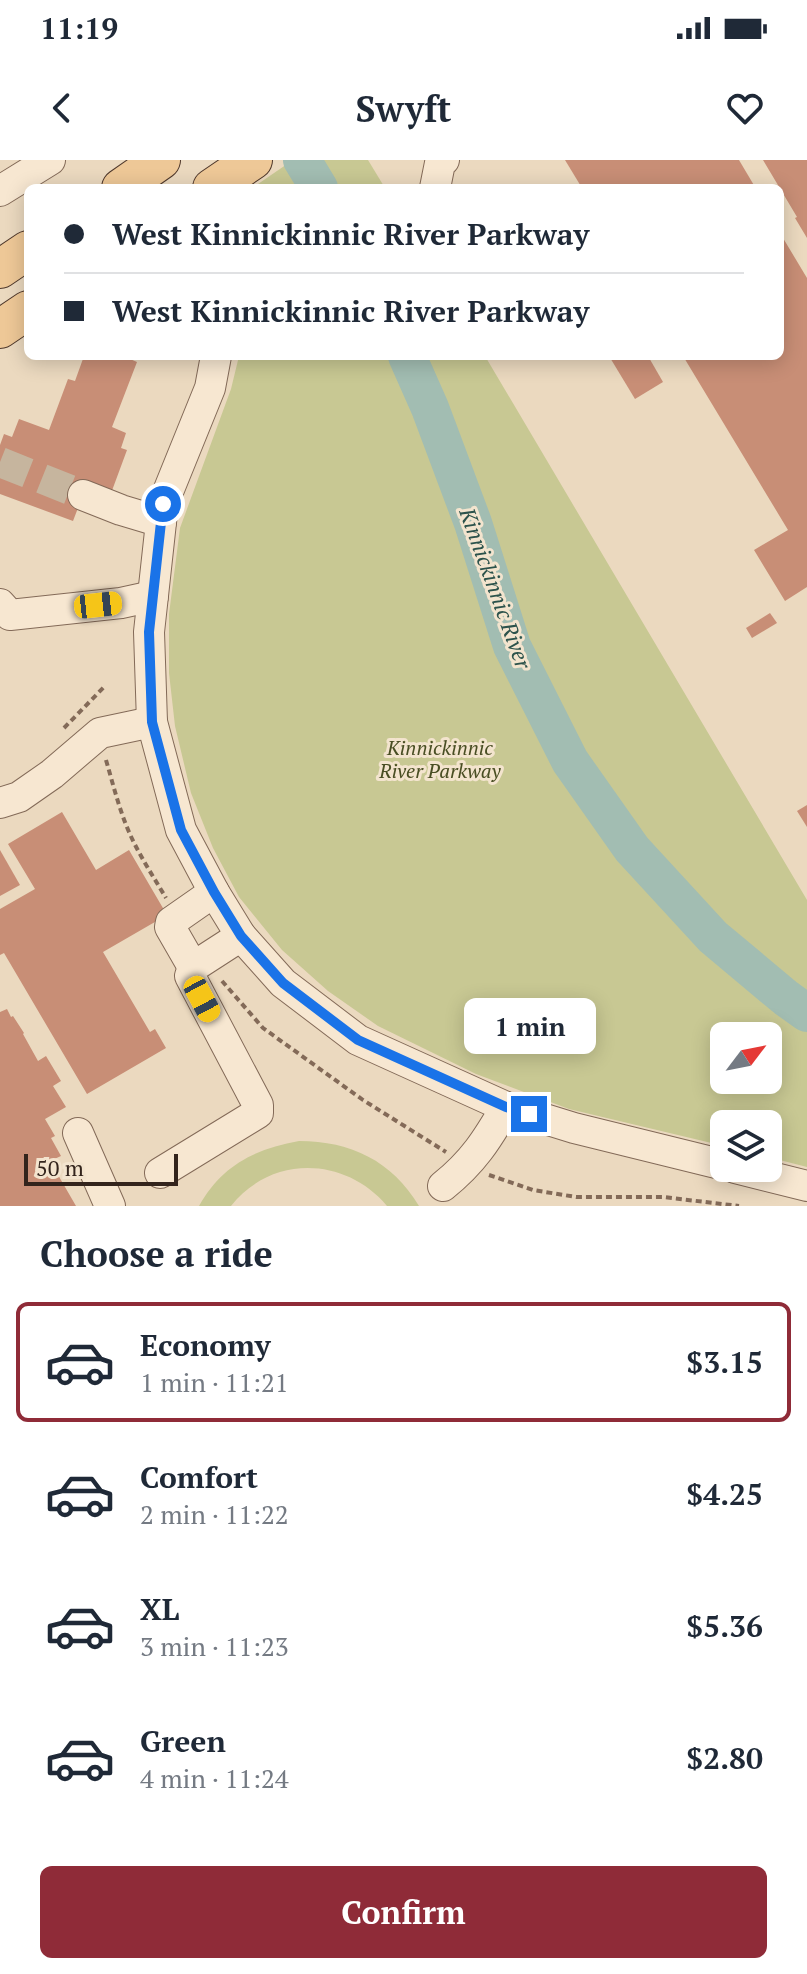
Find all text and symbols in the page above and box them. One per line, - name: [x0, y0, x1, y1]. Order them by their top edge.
- text: 11:19: [40, 8, 118, 48]
- text: Swyft: [356, 85, 451, 132]
- icon: back: [40, 86, 84, 130]
- icon: heart: [723, 86, 767, 130]
- text: West Kinnickinnic River Parkway: [112, 214, 589, 254]
- text: West Kinnickinnic River Parkway: [112, 291, 589, 331]
- route start: [145, 486, 181, 522]
- water label: Kinnickinnic River: [453, 503, 539, 674]
- car: [73, 591, 123, 619]
- park label: Kinnickinnic River Parkway: [378, 734, 502, 784]
- car: [180, 972, 224, 1026]
- callout: 1 min: [463, 998, 595, 1054]
- text: 1 min: [494, 1009, 566, 1043]
- north arrow: [710, 1022, 782, 1094]
- map controls: [710, 1022, 782, 1182]
- route end: [511, 1096, 547, 1132]
- button: layers: [710, 1110, 782, 1182]
- scale bar: [24, 1150, 178, 1186]
- text: 50 m: [36, 1153, 84, 1182]
- text: Choose a ride: [40, 1230, 273, 1277]
- text: Economy: [140, 1325, 271, 1365]
- icon: car: [44, 1326, 116, 1398]
- text: $3.15: [686, 1342, 763, 1382]
- text: 1 min · 11:21: [140, 1365, 289, 1399]
- text: Comfort: [140, 1457, 258, 1497]
- icon: car: [44, 1458, 116, 1530]
- text: $4.25: [686, 1474, 763, 1514]
- text: 2 min · 11:22: [140, 1497, 289, 1531]
- text: XL: [140, 1589, 179, 1629]
- icon: car: [44, 1590, 116, 1662]
- text: $5.36: [686, 1606, 763, 1646]
- text: 3 min · 11:23: [140, 1629, 289, 1663]
- text: Green: [140, 1721, 226, 1761]
- icon: car: [44, 1722, 116, 1794]
- text: $2.80: [686, 1738, 763, 1778]
- text: 4 min · 11:24: [140, 1761, 289, 1795]
- button: Confirm: [40, 1866, 767, 1958]

